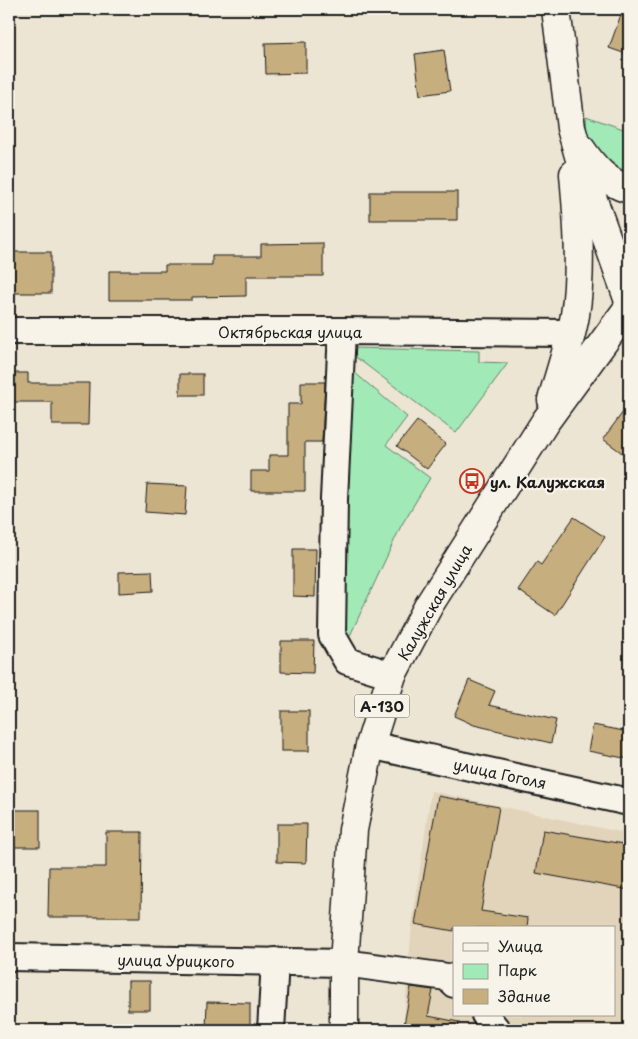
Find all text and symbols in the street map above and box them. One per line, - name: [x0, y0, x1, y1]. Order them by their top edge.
- street label: Октябрьская улица: [218, 320, 363, 343]
- bus stop icon: ул. Калужская: [459, 468, 485, 494]
- place label: ул. Калужская: [490, 470, 605, 493]
- street label: Калужская улица: [391, 539, 477, 665]
- road number: А-130: [354, 694, 410, 718]
- street label: улица Гоголя: [451, 752, 549, 794]
- legend: [453, 926, 616, 1016]
- text: Улица: [498, 934, 543, 957]
- street label: улица Урицкого: [117, 947, 235, 973]
- text: Парк: [498, 958, 537, 981]
- text: Здание: [498, 984, 551, 1007]

